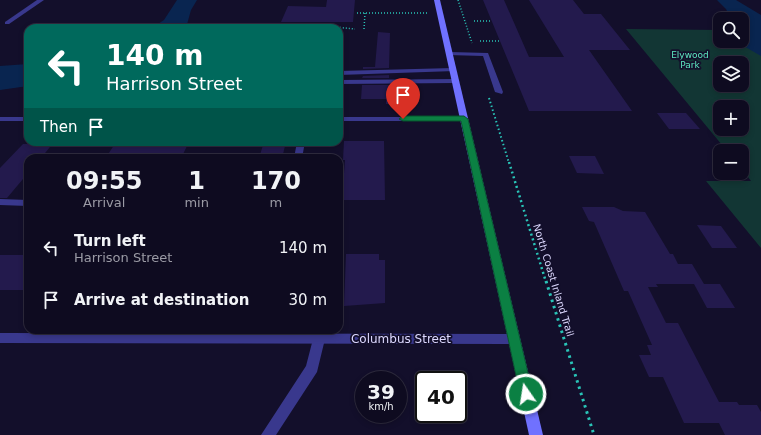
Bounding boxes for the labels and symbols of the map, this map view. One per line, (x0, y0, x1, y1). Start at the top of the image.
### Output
park label: Elywood Park (671, 50, 709, 70)
pin (386, 78, 420, 119)
street label: North Coast Inland Trail (531, 223, 576, 338)
street label: Columbus Street (351, 332, 451, 346)
speed limit sign: 40 (415, 371, 467, 423)
position arrow (505, 373, 547, 415)

